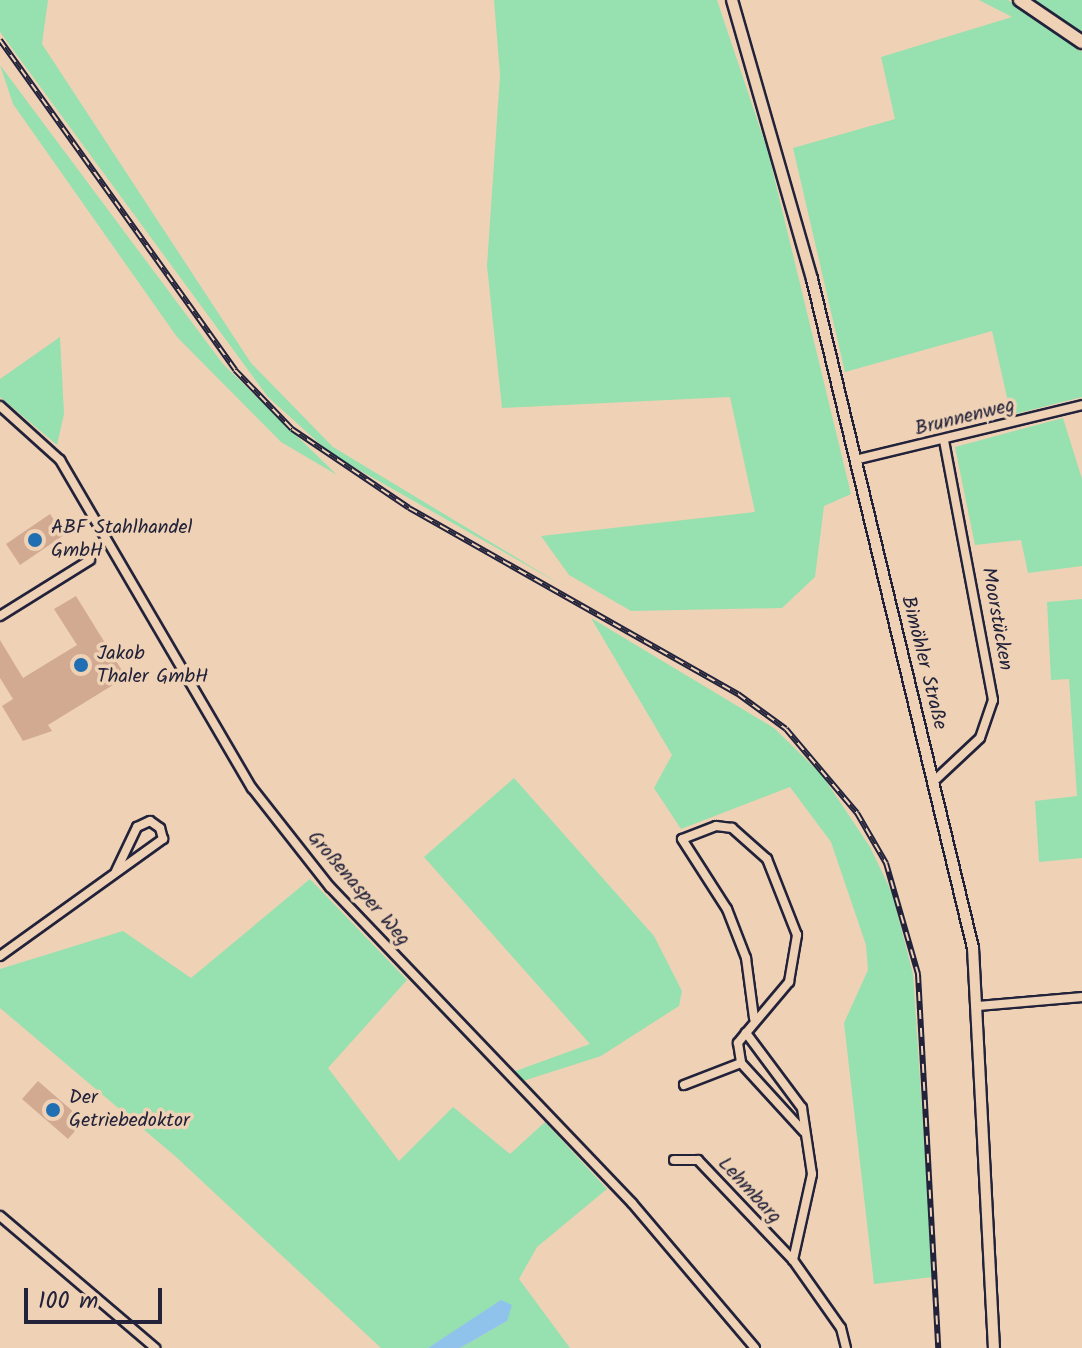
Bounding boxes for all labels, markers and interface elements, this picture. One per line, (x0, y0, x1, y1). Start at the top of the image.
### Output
street label: Brunnenweg (913, 394, 1017, 442)
place label: ABF Stahlhandel GmbH (51, 516, 192, 563)
marker: ABF Stahlhandel GmbH (26, 531, 44, 549)
street label: Moorstücken (975, 566, 1017, 672)
street label: Bimöhler Straße (895, 594, 951, 732)
place label: Jakob Thaler GmbH (97, 642, 208, 689)
marker: Jakob Thaler GmbH (72, 656, 90, 674)
street label: Großenasper Weg (302, 827, 414, 951)
place label: Der Getriebedoktor (69, 1086, 190, 1133)
marker: Der Getriebedoktor (44, 1101, 62, 1119)
street label: Lehmbarg (712, 1153, 786, 1229)
scale bar (28, 1272, 166, 1322)
text: 100 m (38, 1282, 98, 1321)

